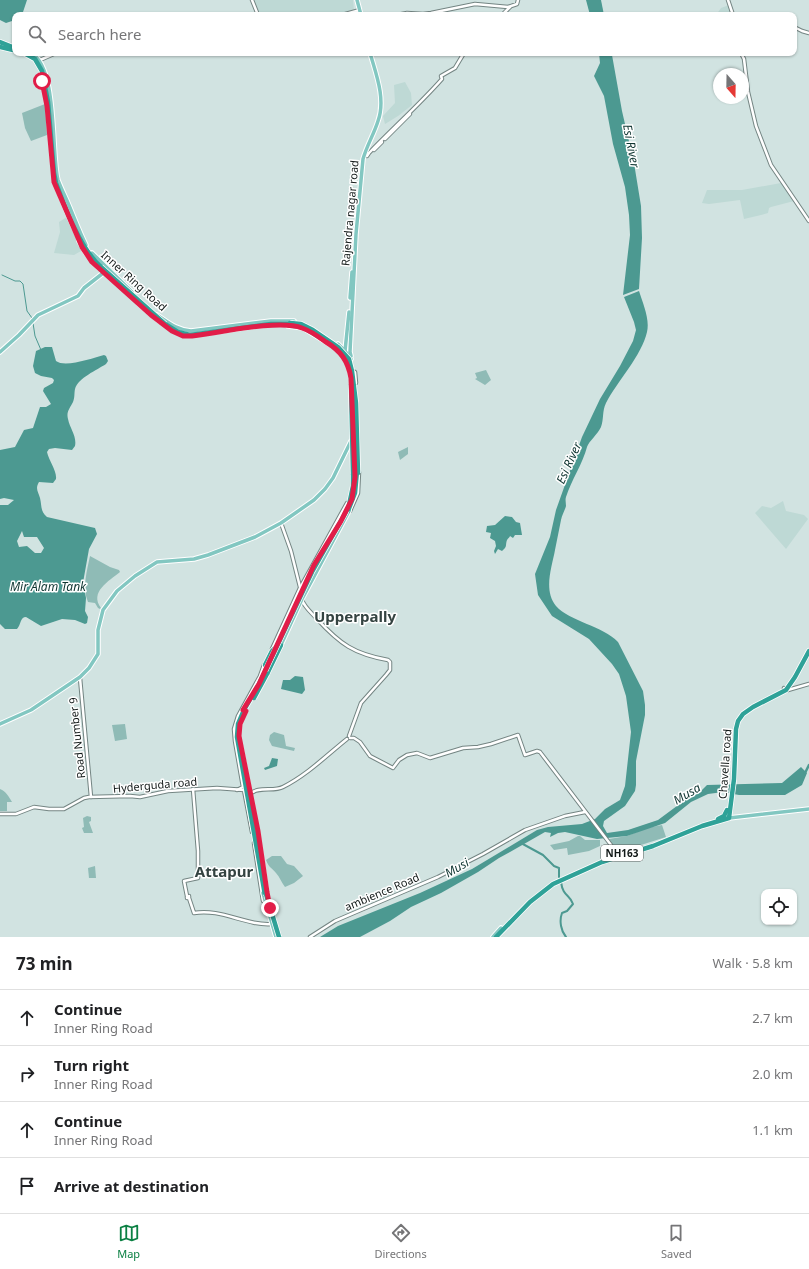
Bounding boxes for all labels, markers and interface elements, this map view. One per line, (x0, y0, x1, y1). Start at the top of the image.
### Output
search box (12, 12, 797, 56)
icon: search (26, 23, 48, 45)
text: Search here (58, 24, 141, 44)
north arrow (713, 68, 749, 104)
route start (33, 72, 51, 90)
water label: Esi River (619, 123, 644, 170)
street label: Rajendra nagar road (337, 159, 362, 267)
street label: Inner Ring Road (98, 247, 170, 314)
water label: Esi River (552, 438, 586, 486)
water label: Mir Alam Tank (10, 578, 87, 595)
district label: Upperpally (314, 606, 396, 626)
street label: Road Number 9 (65, 697, 88, 779)
street label: Chavella road (715, 728, 734, 800)
street label: Hyderguda road (112, 773, 198, 796)
water label: Musa (670, 779, 704, 808)
road number: NH163 (601, 845, 643, 861)
water label: Musi (442, 853, 473, 881)
district label: Attapur (195, 861, 253, 881)
street label: ambience Road (342, 869, 421, 914)
map controls (761, 889, 797, 925)
button: locate (761, 889, 797, 925)
route end (261, 899, 279, 917)
text: 73 min (16, 952, 73, 975)
text: Walk · 5.8 km (713, 954, 793, 972)
text: Continue (54, 999, 122, 1019)
icon: ahead (16, 1007, 38, 1029)
text: 2.7 km (752, 1009, 793, 1027)
text: Inner Ring Road (54, 1019, 153, 1037)
text: Turn right (54, 1055, 129, 1075)
icon: right (16, 1063, 38, 1085)
text: 2.0 km (752, 1065, 793, 1083)
text: Inner Ring Road (54, 1075, 153, 1093)
text: Continue (54, 1111, 122, 1131)
icon: ahead (16, 1119, 38, 1141)
text: 1.1 km (752, 1121, 793, 1139)
text: Inner Ring Road (54, 1131, 153, 1149)
icon: arrive (16, 1175, 38, 1197)
text: Arrive at destination (54, 1176, 209, 1196)
tab: Map (117, 1222, 140, 1261)
tab: Directions (374, 1222, 427, 1261)
tab: Saved (661, 1222, 692, 1261)

